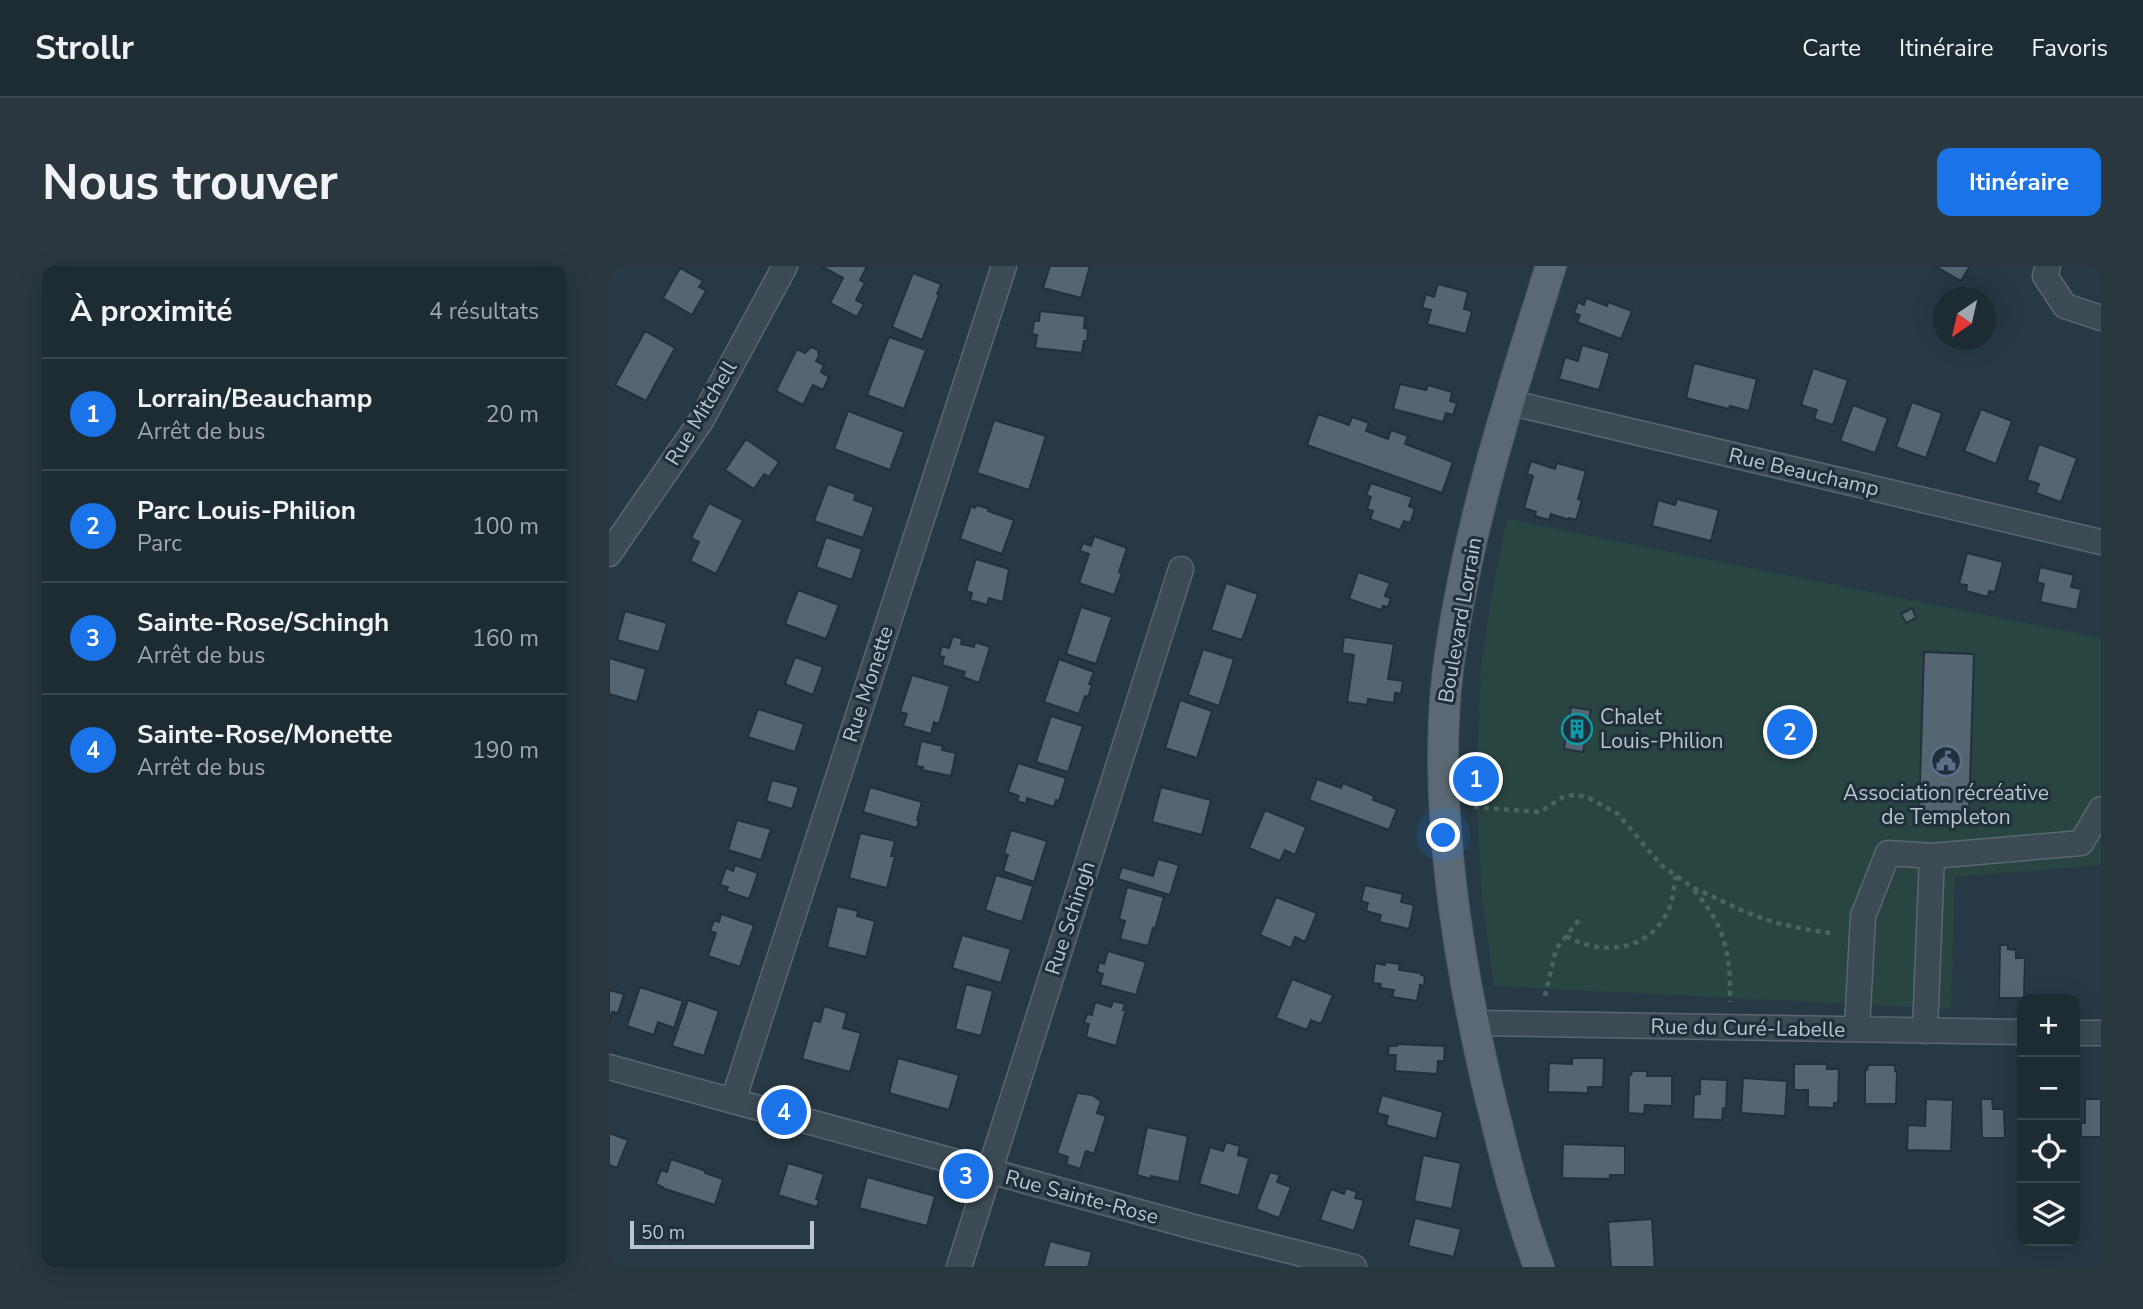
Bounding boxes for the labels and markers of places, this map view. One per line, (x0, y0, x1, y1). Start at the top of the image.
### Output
place label: Chalet Louis-Philion (1600, 703, 1723, 755)
pin: 2 (1767, 706, 1813, 758)
building icon: Chalet Louis-Philion (1560, 712, 1594, 746)
public building icon: Association récréative de Templeton (1929, 744, 1963, 778)
pin: 1 (1453, 753, 1499, 805)
place label: Association récréative de Templeton (1843, 779, 2049, 831)
pin: 4 (761, 1086, 807, 1138)
pin: 3 (943, 1150, 989, 1202)

